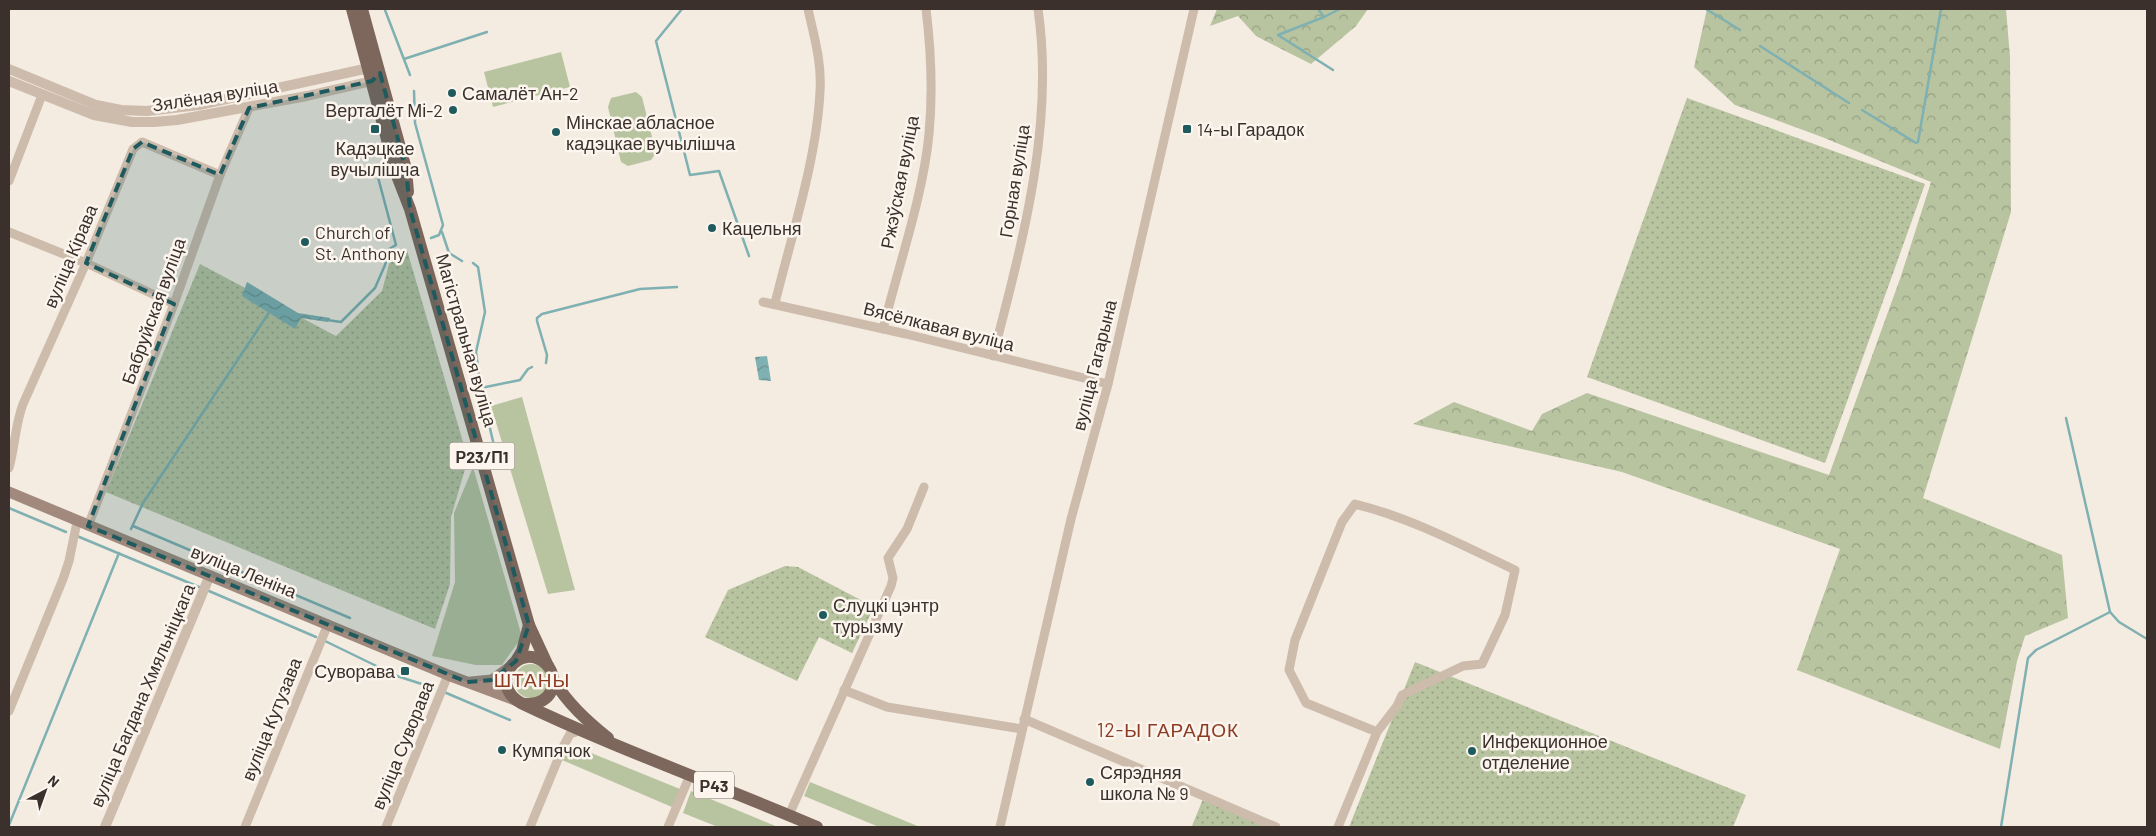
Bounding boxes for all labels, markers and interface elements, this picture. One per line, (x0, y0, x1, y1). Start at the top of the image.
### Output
street label: Зялёная вуліца (151, 74, 280, 116)
place label: Самалёт Ан-2 (462, 82, 579, 104)
marker: Самалёт Ан-2 (446, 87, 458, 99)
place label: Верталёт Мі-2 (325, 99, 443, 121)
marker: Верталёт Мі-2 (447, 104, 459, 116)
place label: Мінскае абласное кадэцкае вучылішча (566, 111, 736, 154)
street label: Ржэўская вуліца (875, 112, 923, 251)
place label: 14-ы Гарадок (1197, 118, 1304, 140)
street label: Горная вуліца (994, 122, 1034, 239)
marker: Кадэцкае вучылішча (369, 123, 381, 135)
marker: 14-ы Гарадок (1181, 123, 1193, 135)
marker: Мінскае абласное кадэцкае вучылішча (550, 126, 562, 138)
place label: Кадэцкае вучылішча (331, 137, 420, 180)
street label: вуліца Кірава (38, 200, 102, 311)
place label: Кацельня (722, 217, 802, 239)
place label: Church of St. Anthony (315, 221, 405, 264)
marker: Кацельня (706, 222, 718, 234)
street label: Бабруйская вуліца (116, 234, 190, 387)
marker: Church of St. Anthony (299, 236, 311, 248)
street label: Магістральная вуліца (432, 251, 502, 430)
street label: вуліца Гагарына (1067, 296, 1121, 433)
street label: Вясёлкавая вуліца (861, 297, 1018, 356)
road number: Р23/П1 (450, 442, 514, 470)
street label: вуліца Леніна (188, 540, 301, 603)
street label: вуліца Багдана Хмяльніцкага (85, 579, 200, 810)
place label: Слуцкі цэнтр турызму (833, 594, 939, 637)
marker: Слуцкі цэнтр турызму (817, 609, 829, 621)
street label: вуліца Кутузава (236, 653, 306, 784)
place label: Суворава (314, 660, 396, 682)
marker: Суворава (399, 665, 411, 677)
district label: ШТАНЫ (494, 668, 570, 691)
street label: вуліца Суворава (366, 676, 438, 813)
district label: 12-Ы ГАРАДОК (1097, 718, 1239, 741)
place label: Инфекционное отделение (1482, 730, 1608, 773)
place label: Кумпячок (512, 739, 591, 761)
marker: Кумпячок (496, 744, 508, 756)
marker: Инфекционное отделение (1466, 745, 1478, 757)
place label: Сярэдняя школа № 9 (1100, 761, 1189, 804)
north arrow (20, 766, 70, 816)
text: N (45, 771, 63, 790)
road number: Р43 (694, 772, 734, 798)
marker: Сярэдняя школа № 9 (1084, 776, 1096, 788)

